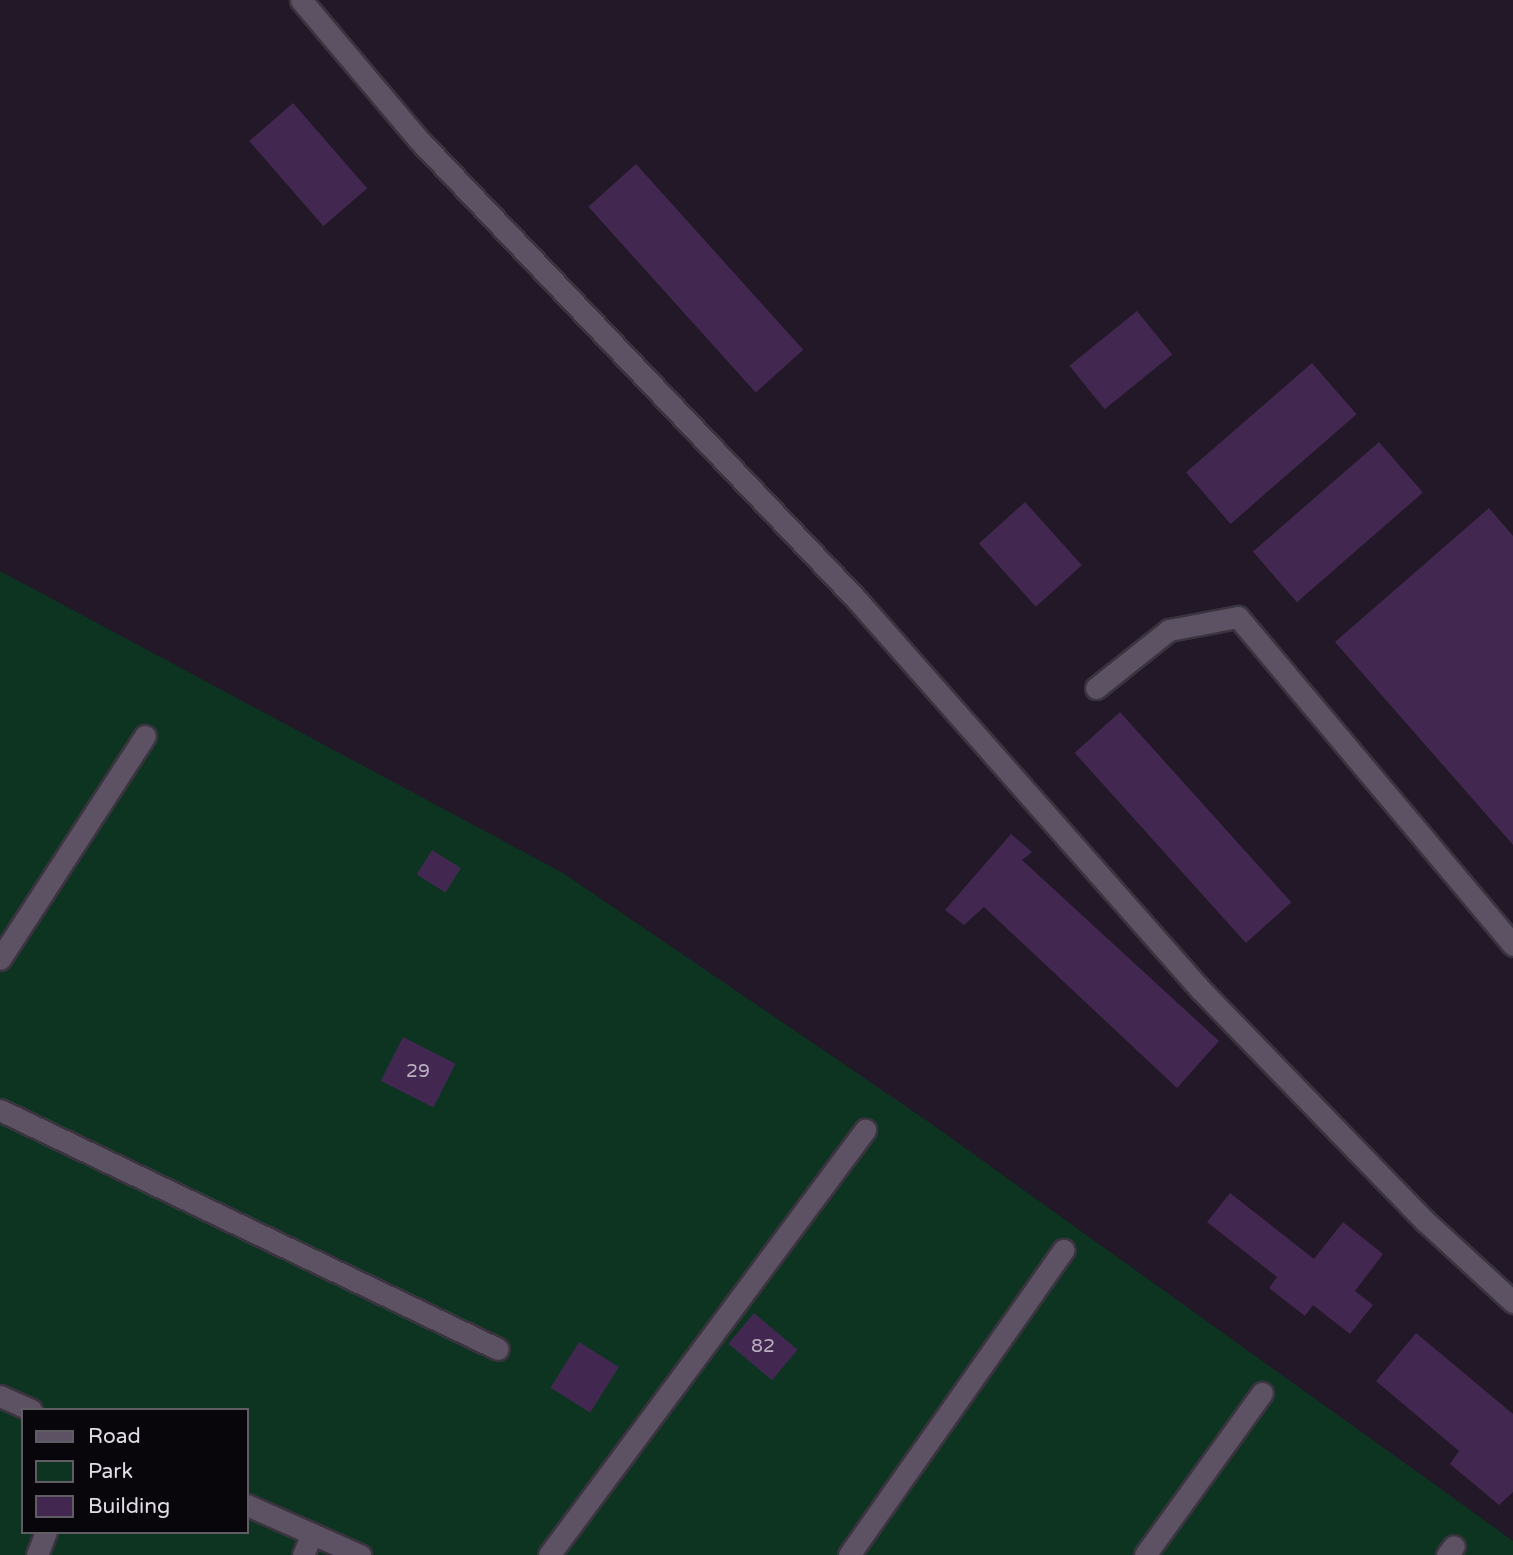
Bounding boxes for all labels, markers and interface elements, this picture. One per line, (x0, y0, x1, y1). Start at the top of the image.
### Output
house number: 29 (406, 1061, 430, 1083)
house number: 82 (751, 1336, 775, 1358)
legend (21, 1408, 248, 1534)
text: Road (88, 1424, 141, 1449)
text: Park (88, 1459, 133, 1484)
text: Building (88, 1494, 170, 1519)

